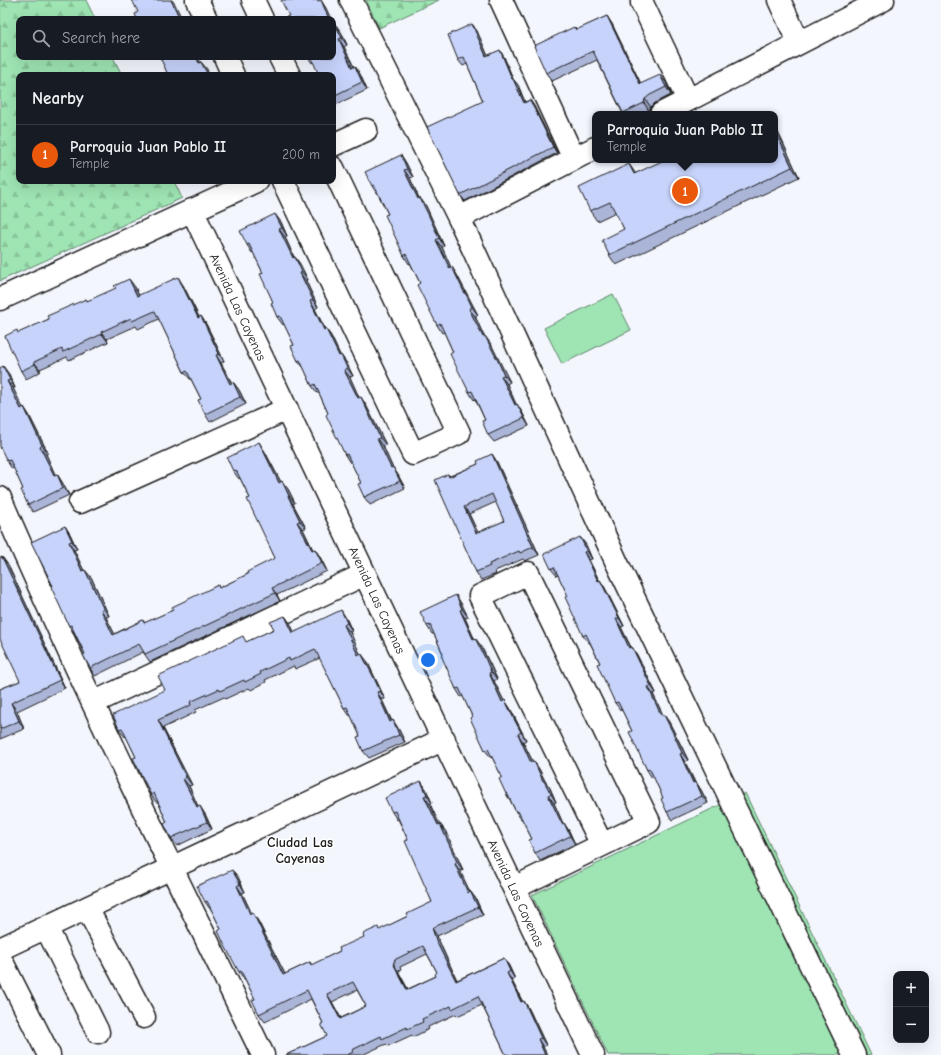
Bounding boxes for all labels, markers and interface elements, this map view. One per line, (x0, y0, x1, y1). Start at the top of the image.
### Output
search box (16, 16, 336, 60)
icon: search (30, 27, 52, 49)
text: Search here (62, 29, 140, 47)
text: Nearby (32, 89, 83, 108)
popup (592, 111, 778, 163)
text: Parroquia Juan Pablo II (607, 121, 763, 139)
text: Parroquia Juan Pablo II (70, 138, 226, 156)
text: Temple (607, 139, 646, 154)
text: 1 (42, 147, 48, 162)
text: 200 m (282, 147, 320, 162)
text: Temple (70, 156, 109, 171)
pin: 1 (672, 176, 698, 206)
street label: Avenida Las Cayenas (207, 251, 269, 363)
street label: Avenida Las Cayenas (346, 544, 408, 656)
your location (418, 650, 438, 670)
district label: Ciudad Las Cayenas (267, 834, 333, 867)
street label: Avenida Las Cayenas (485, 837, 547, 949)
map controls (893, 971, 929, 1043)
button: + (893, 971, 929, 1007)
button: − (893, 1007, 929, 1043)

